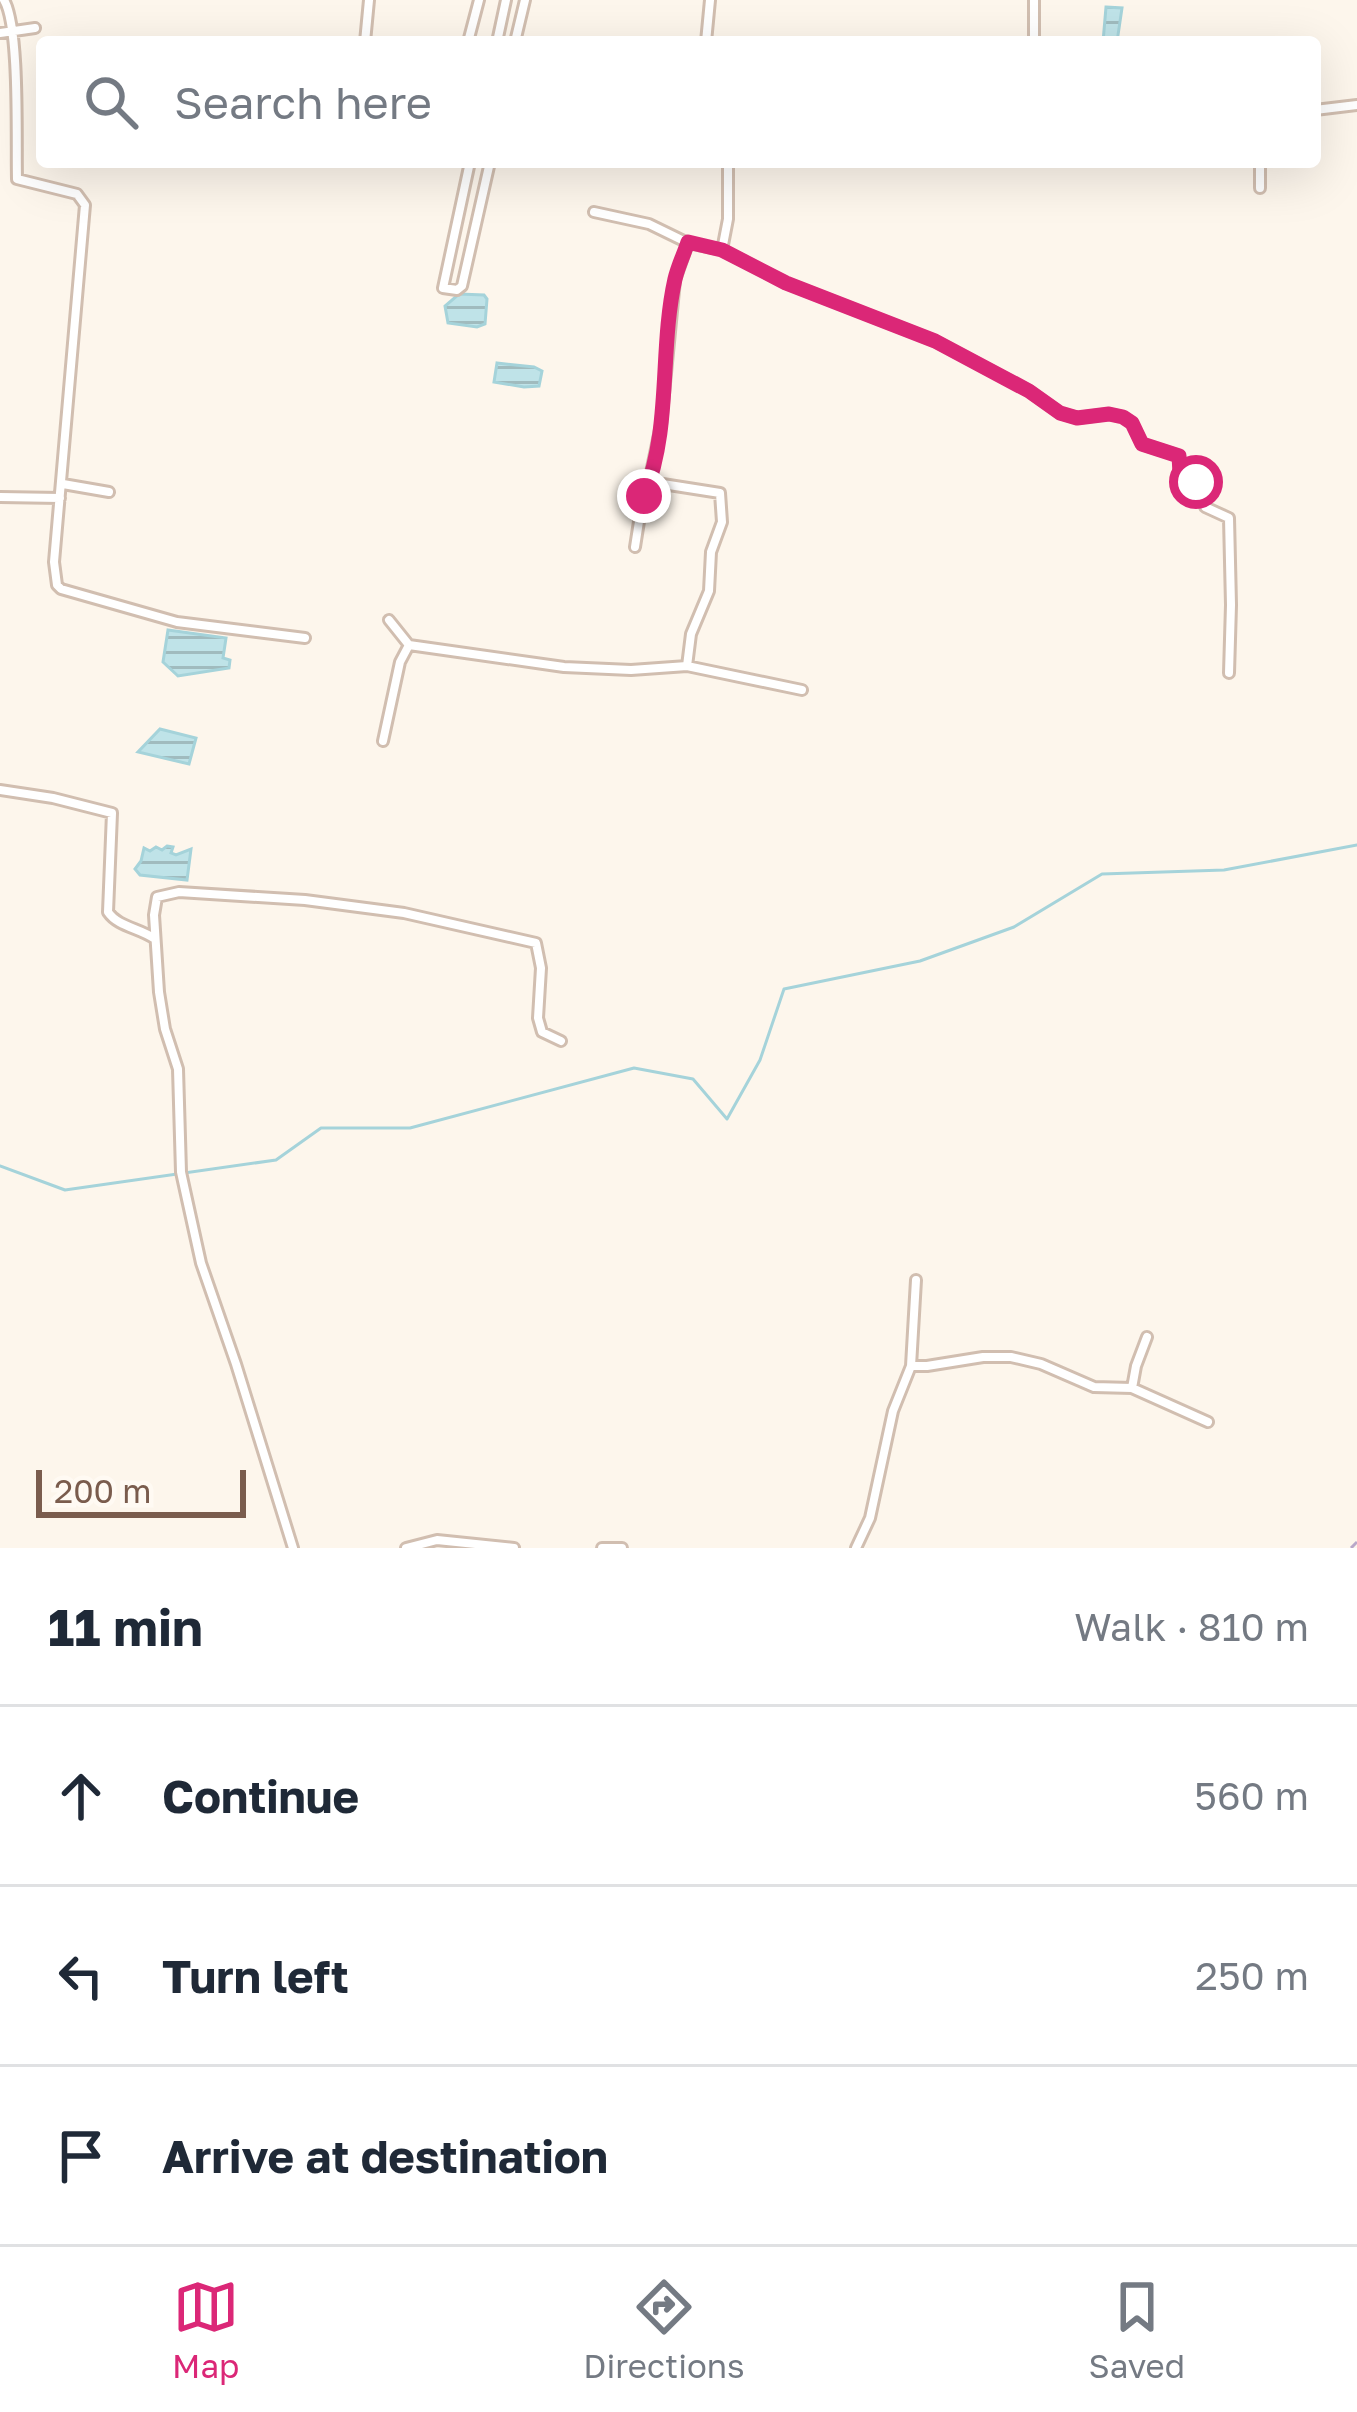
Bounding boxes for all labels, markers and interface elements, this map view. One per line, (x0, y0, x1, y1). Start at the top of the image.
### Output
search box (36, 36, 1321, 168)
icon: search (78, 69, 144, 135)
text: Search here (174, 75, 432, 129)
route start (1169, 455, 1223, 509)
route end (617, 469, 671, 523)
scale bar (36, 1464, 246, 1517)
text: 200 m (54, 1471, 152, 1510)
text: 11 min (48, 1596, 203, 1657)
text: Walk · 810 m (1074, 1603, 1309, 1650)
icon: ahead (48, 1763, 114, 1829)
text: Continue (162, 1769, 359, 1823)
text: 560 m (1194, 1772, 1309, 1819)
icon: left (48, 1943, 114, 2009)
text: Turn left (162, 1949, 349, 2003)
text: 250 m (1195, 1952, 1309, 1999)
icon: arrive (48, 2123, 114, 2189)
text: Arrive at destination (162, 2129, 608, 2183)
tab: Map (172, 2274, 239, 2385)
tab: Directions (583, 2274, 745, 2385)
tab: Saved (1089, 2274, 1185, 2385)

